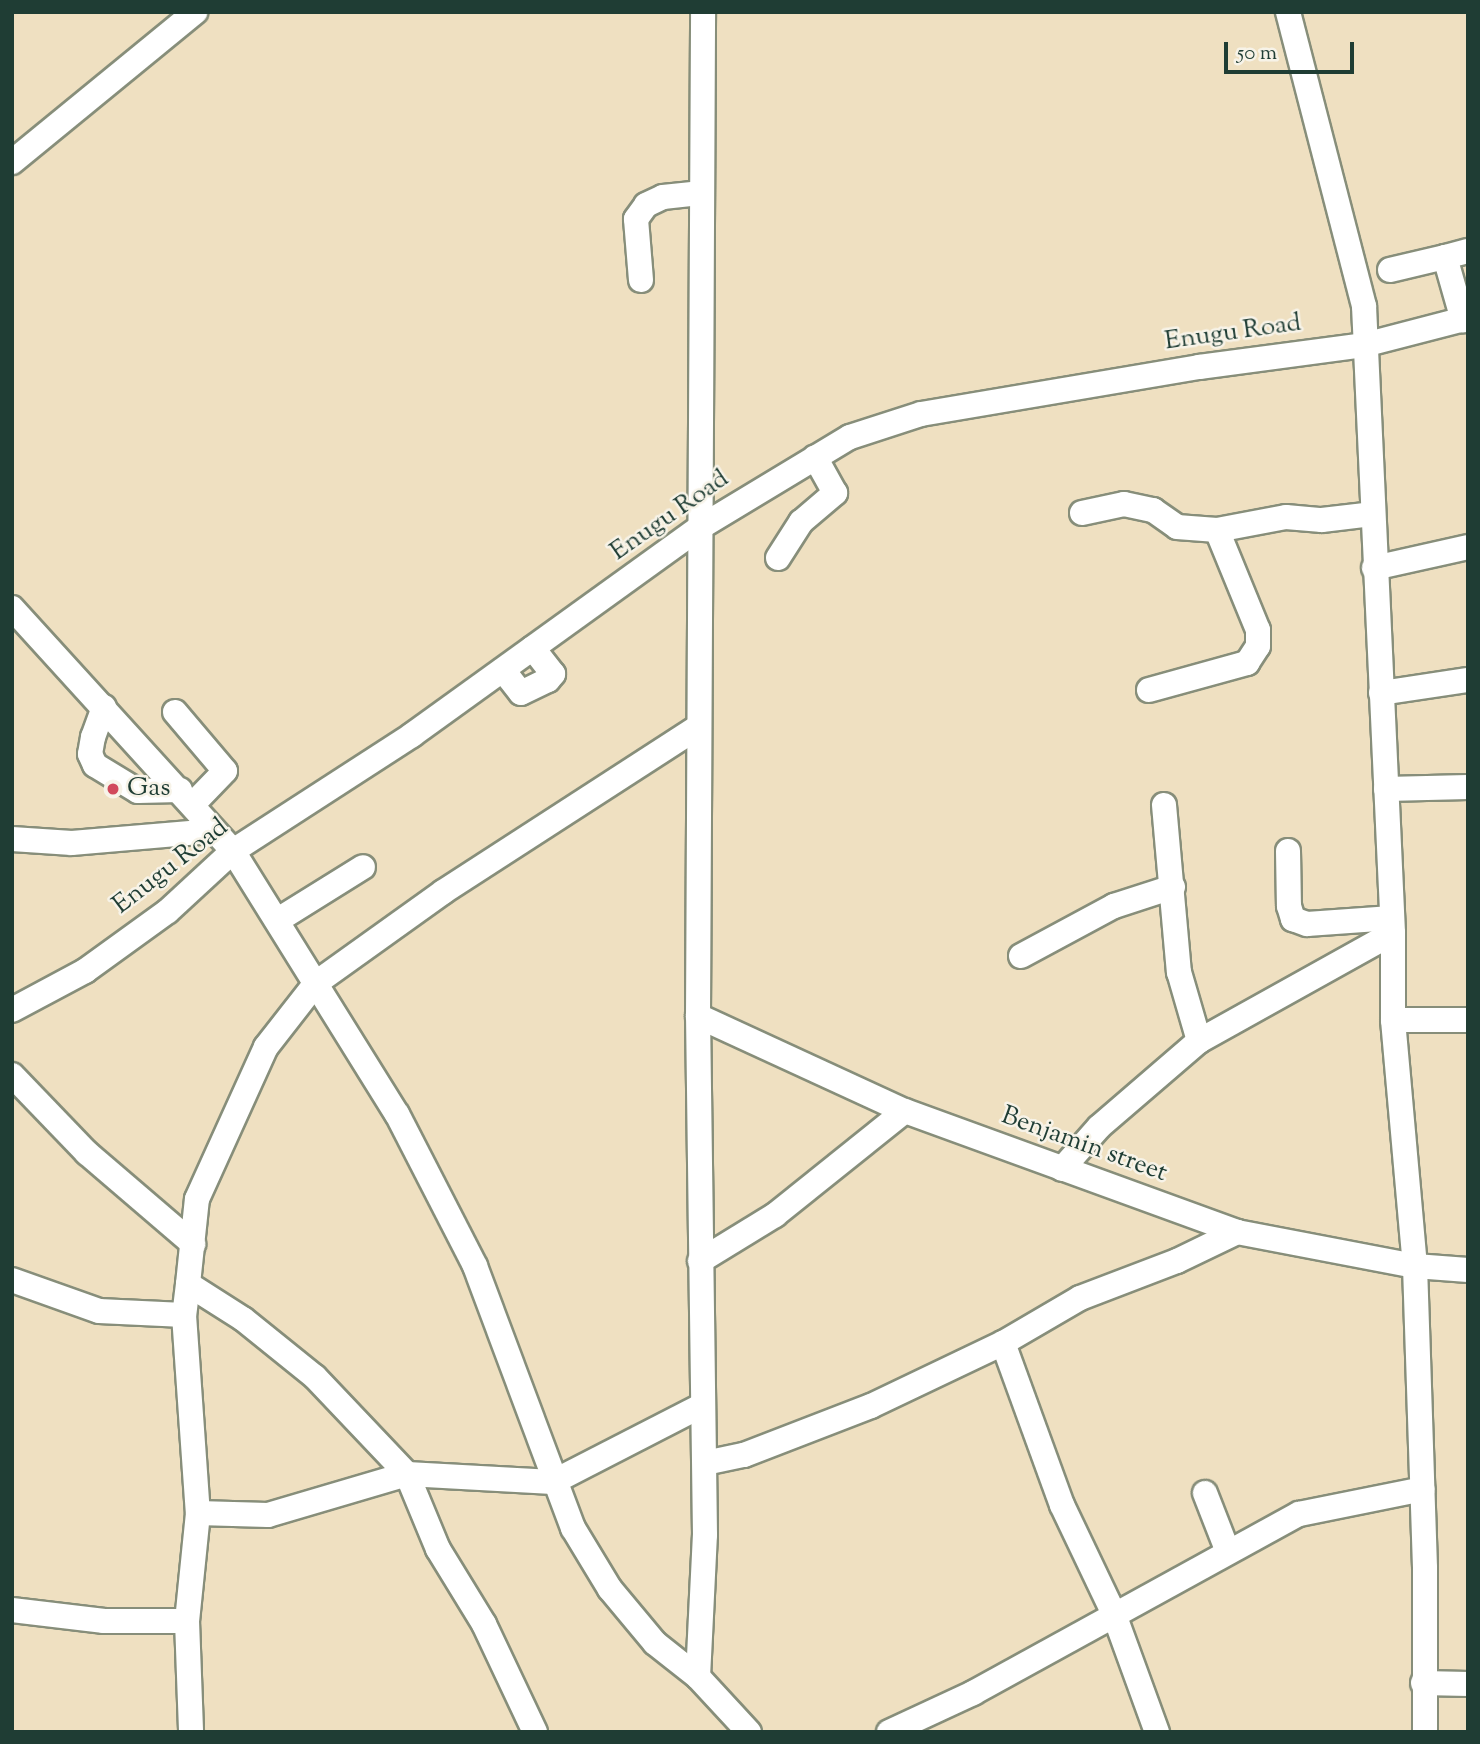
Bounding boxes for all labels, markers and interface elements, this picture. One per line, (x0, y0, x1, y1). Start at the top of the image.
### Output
scale bar (1228, 28, 1358, 72)
text: 50 m (1237, 39, 1277, 69)
street label: Enugu Road (1163, 308, 1303, 358)
street label: Enugu Road (605, 464, 735, 568)
place label: Gas (127, 773, 170, 805)
marker: Gas (105, 781, 121, 797)
street label: Enugu Road (107, 812, 235, 922)
street label: Benjamin street (997, 1101, 1171, 1189)

